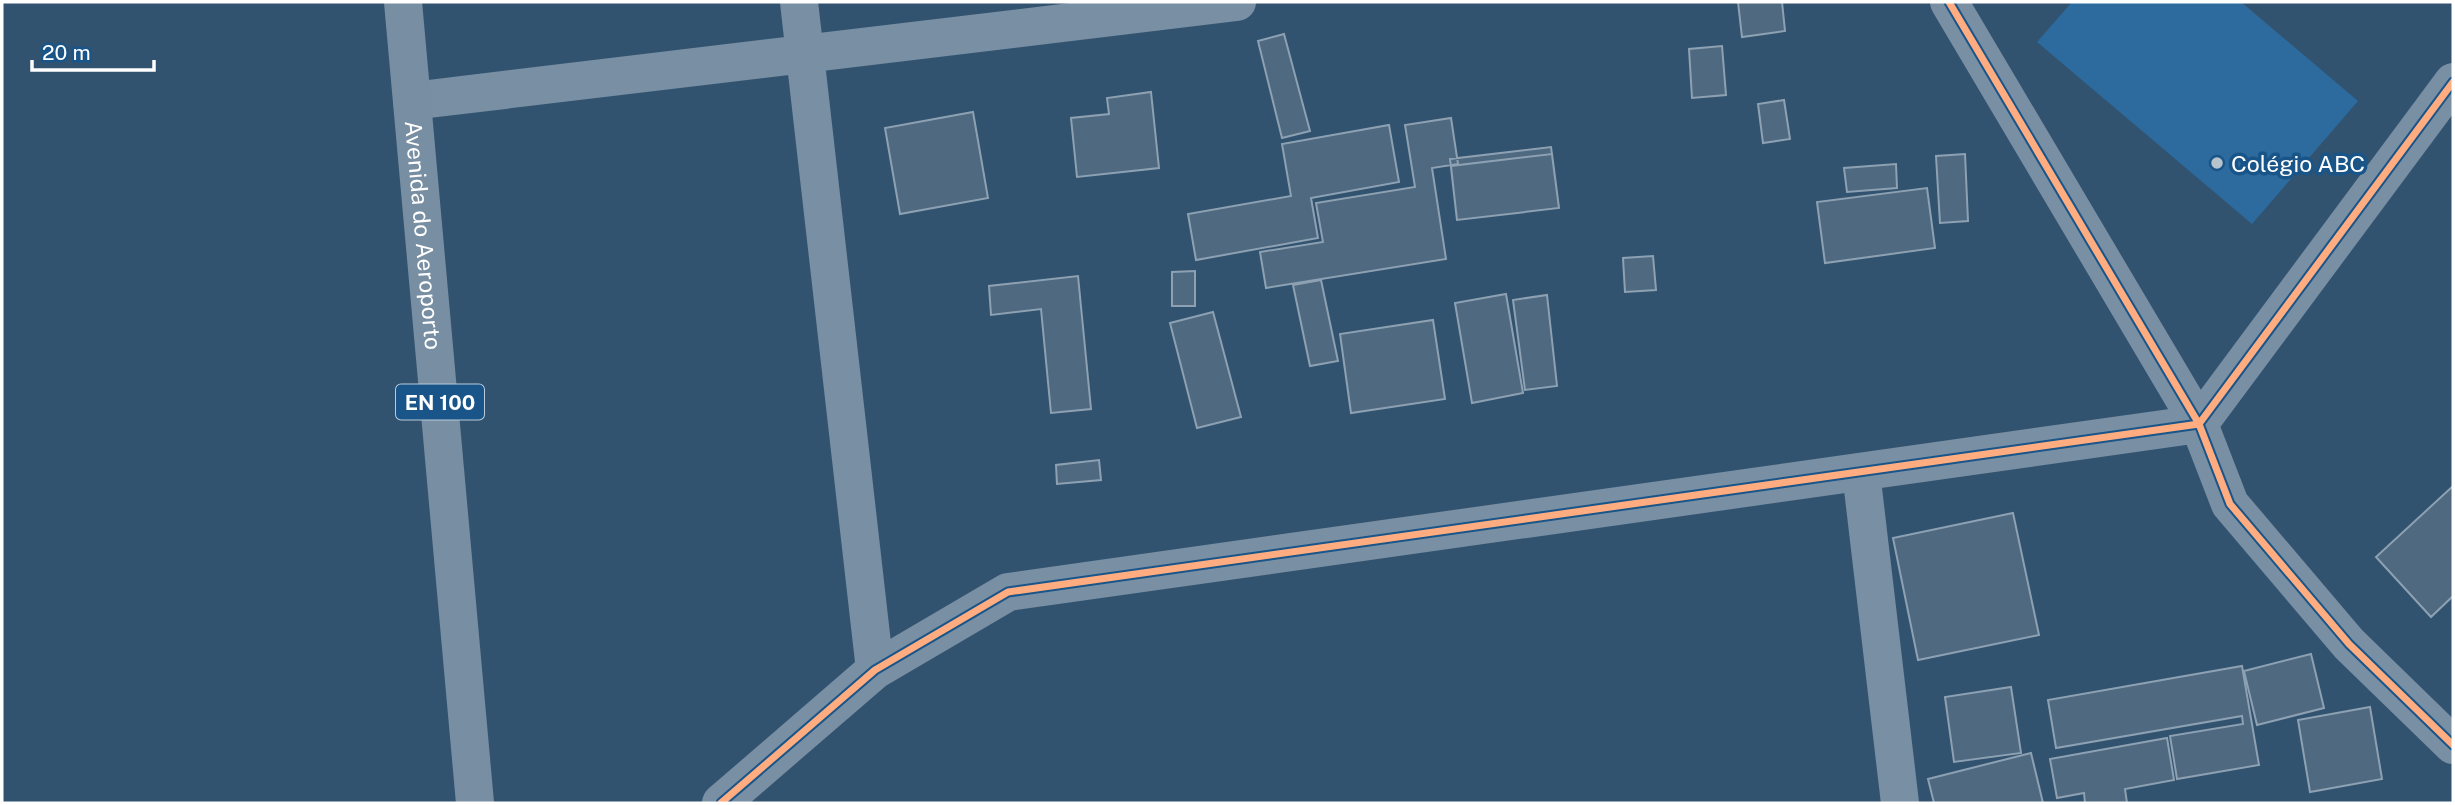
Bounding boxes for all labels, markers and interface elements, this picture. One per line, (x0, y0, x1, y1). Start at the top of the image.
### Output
scale bar (32, 28, 154, 72)
text: 20 m (42, 40, 91, 65)
street label: Avenida do Aeroporto (400, 119, 448, 351)
place label: Colégio ABC (2231, 150, 2365, 177)
marker: Colégio ABC (2209, 155, 2225, 171)
road number: EN 100 (396, 384, 484, 420)

